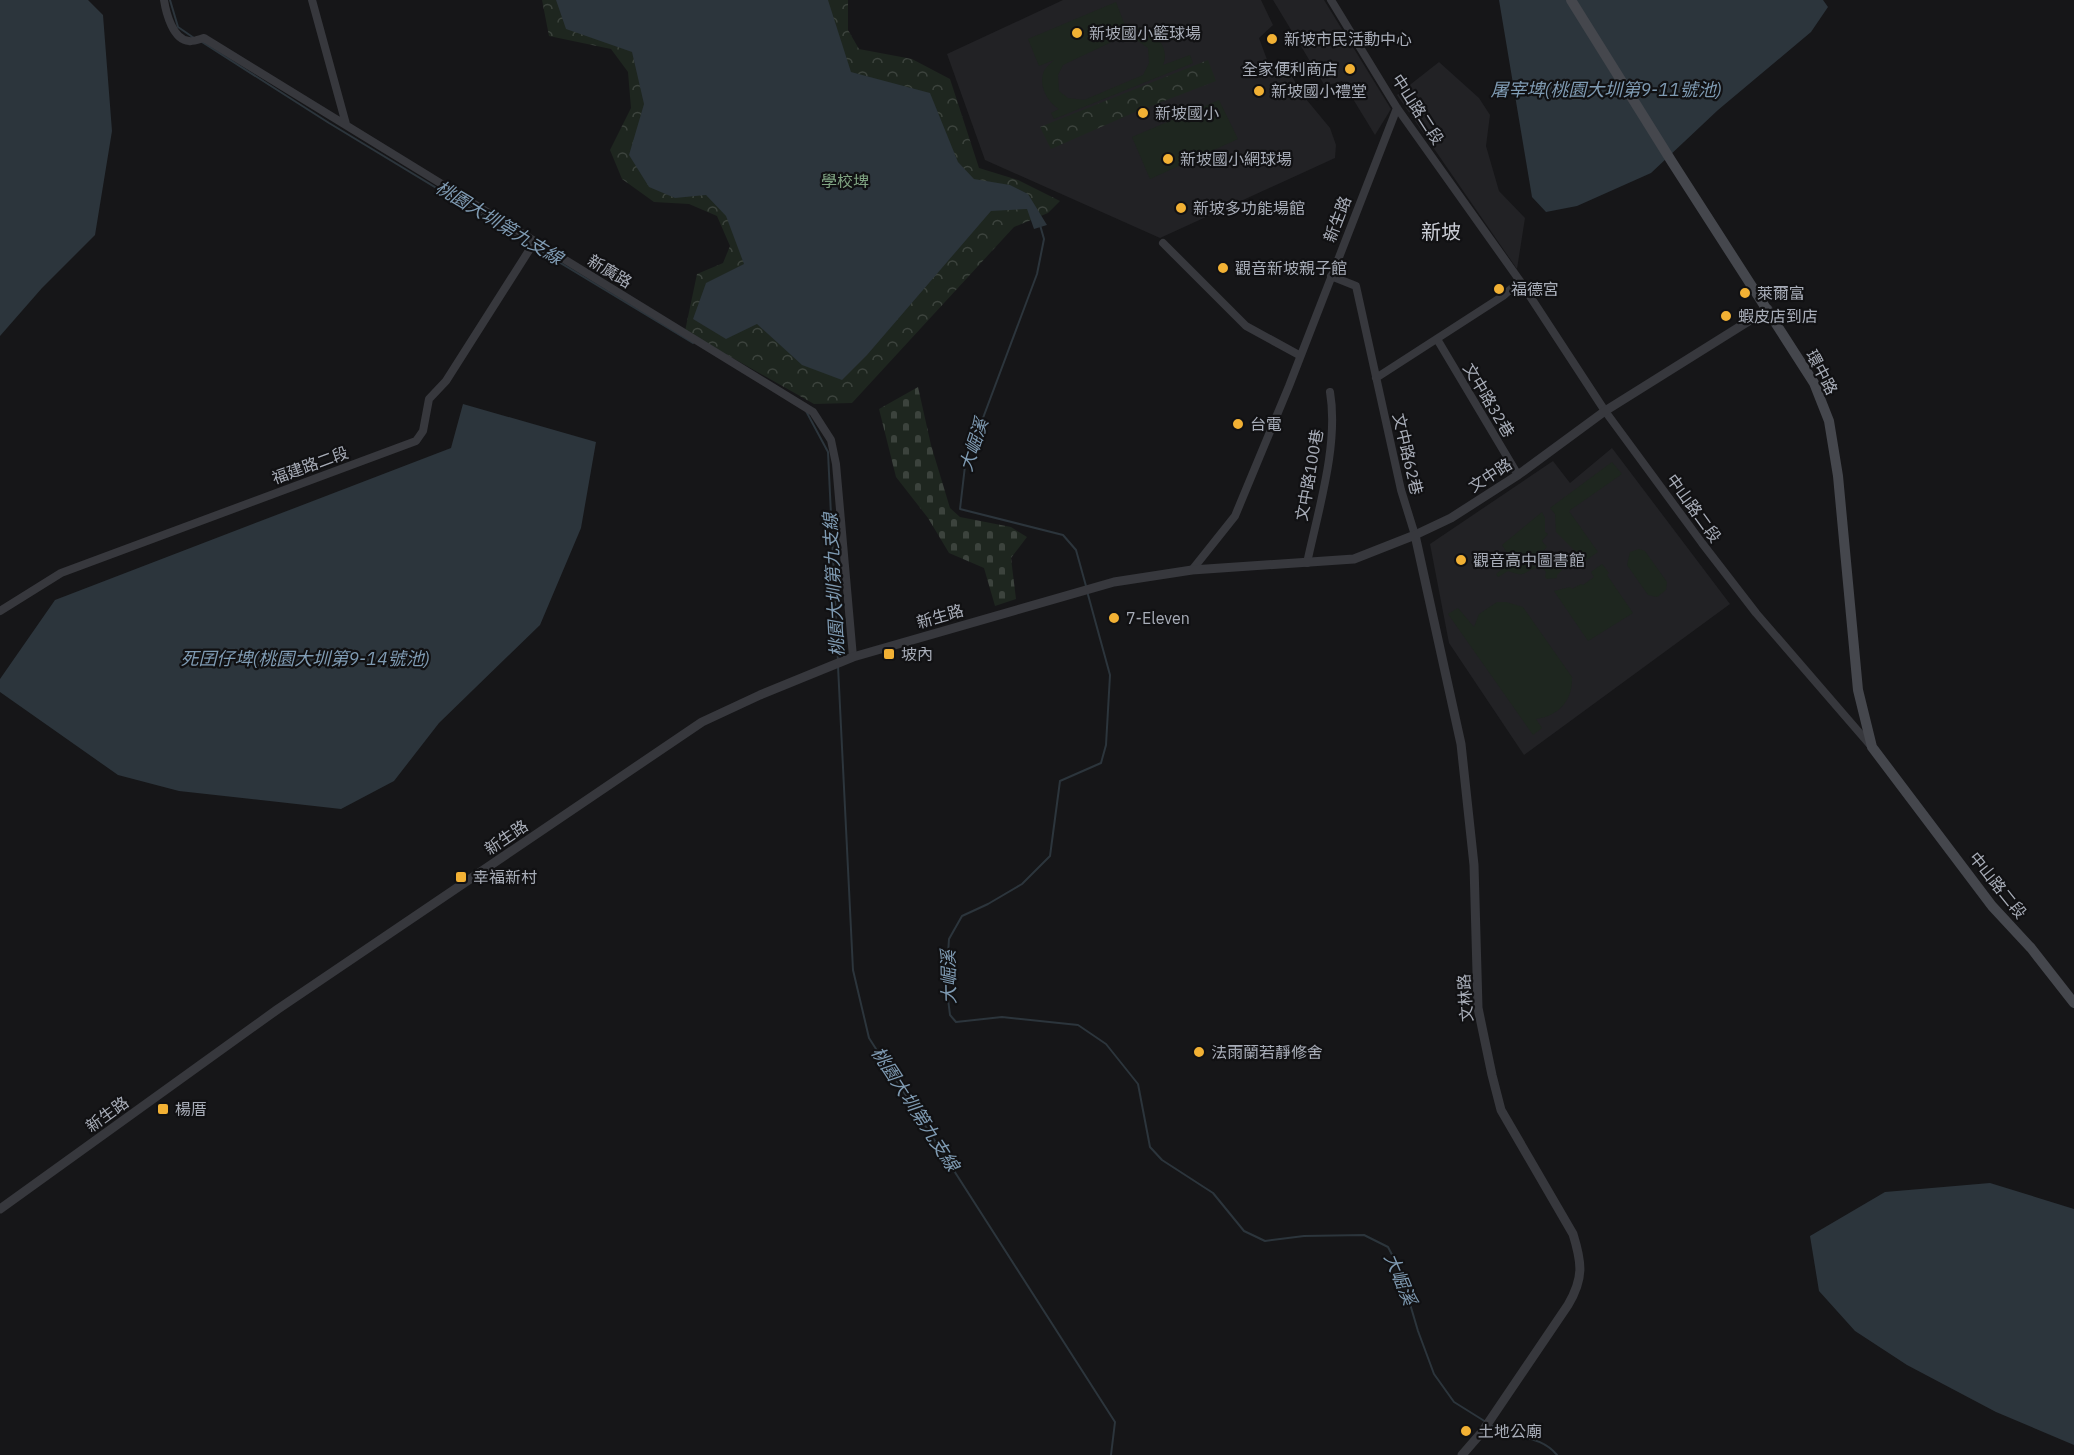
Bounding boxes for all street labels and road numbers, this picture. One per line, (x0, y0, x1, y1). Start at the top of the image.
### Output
street label: 中山路二段 (1388, 70, 1448, 148)
street label: 新生路 (1319, 193, 1355, 245)
street label: 新廣路 (584, 250, 636, 292)
street label: 環中路 (1802, 346, 1842, 398)
street label: 文中路32巷 (1459, 359, 1519, 441)
street label: 文中路62巷 (1389, 411, 1427, 497)
street label: 文中路100巷 (1291, 428, 1327, 522)
street label: 福建路二段 (269, 442, 351, 488)
street label: 文中路 (1464, 454, 1516, 496)
street label: 中山路二段 (1662, 470, 1726, 546)
street label: 新生路 (914, 600, 966, 632)
street label: 新生路 (481, 815, 531, 859)
street label: 中山路二段 (1965, 848, 2031, 922)
street label: 文林路 (1453, 973, 1477, 1023)
street label: 新生路 (82, 1092, 132, 1136)

